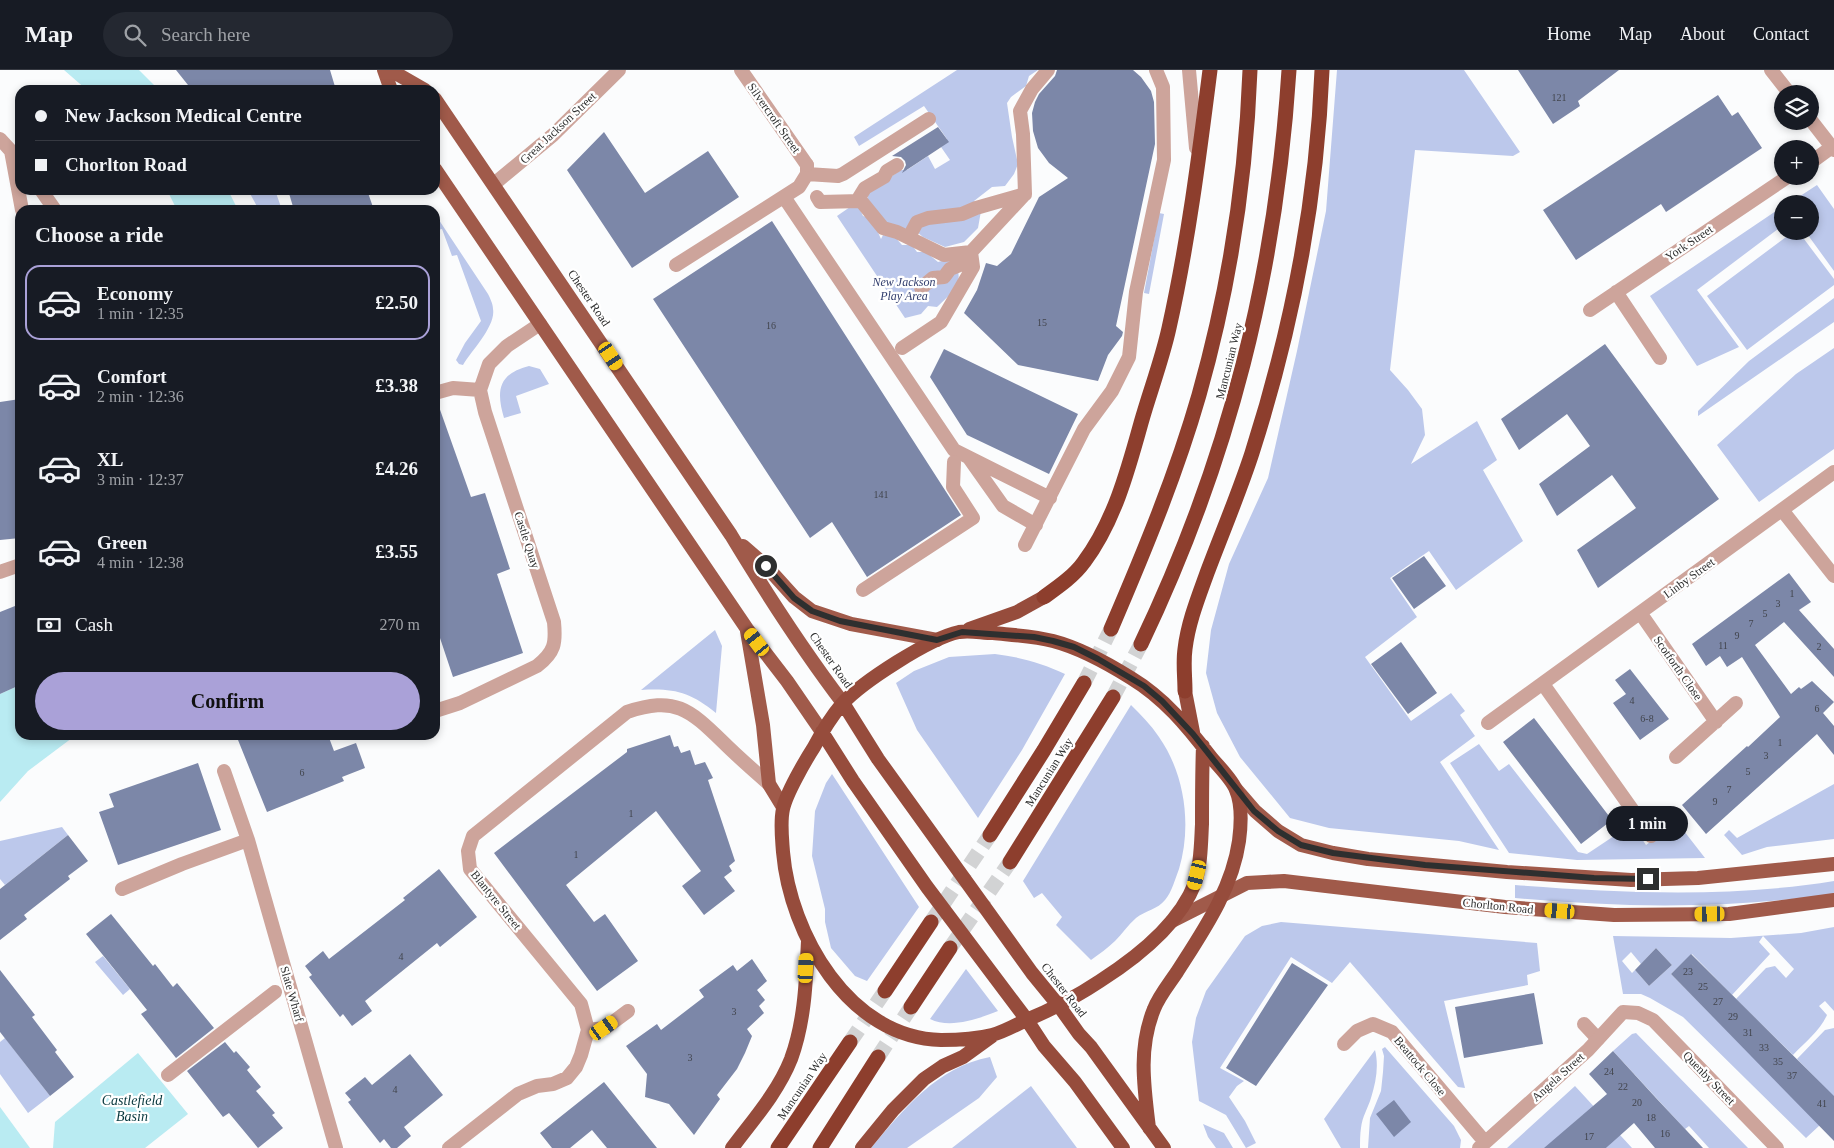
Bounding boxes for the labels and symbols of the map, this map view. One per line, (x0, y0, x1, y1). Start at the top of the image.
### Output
street label: Silvercroft Street (745, 80, 804, 156)
street label: Great Jackson Street (517, 89, 599, 167)
house number: 121 (1552, 92, 1567, 103)
street label: York Street (1663, 222, 1716, 264)
street label: Chester Road (565, 267, 613, 329)
park label: New Jackson Play Area (872, 275, 935, 303)
house number: 15 (1037, 317, 1047, 328)
house number: 16 (766, 320, 776, 331)
street label: Mancunian Way (1213, 321, 1245, 401)
car (596, 339, 625, 373)
house number: 141 (874, 489, 889, 500)
street label: Castle Quay (511, 510, 543, 570)
street label: Linby Street (1661, 554, 1718, 601)
route start (755, 555, 777, 577)
house number: 1 (1790, 588, 1795, 599)
house number: 3 (1776, 598, 1781, 609)
house number: 5 (1763, 608, 1768, 619)
house number: 7 (1749, 618, 1754, 629)
car (741, 626, 772, 658)
street label: Chester Road (807, 629, 855, 691)
house number: 9 (1735, 630, 1740, 641)
street label: Scotforth Close (1651, 633, 1705, 703)
house number: 11 (1718, 640, 1728, 651)
house number: 2 (1817, 641, 1822, 652)
house number: 4 (1630, 695, 1635, 706)
house number: 6 (1815, 703, 1820, 714)
house number: 6-8 (1640, 713, 1654, 724)
street label: Mancunian Way (1022, 735, 1076, 809)
house number: 1 (1778, 737, 1783, 748)
house number: 3 (1764, 750, 1769, 761)
house number: 5 (1746, 766, 1751, 777)
house number: 6 (300, 767, 305, 778)
house number: 7 (1727, 784, 1732, 795)
house number: 9 (1713, 796, 1718, 807)
callout: 1 min (1607, 806, 1689, 842)
house number: 1 (629, 808, 634, 819)
house number: 1 (574, 849, 579, 860)
car (1186, 859, 1207, 891)
street label: Blantyre Street (468, 867, 525, 933)
route end (1637, 868, 1659, 890)
street label: Chorlton Road (1462, 895, 1534, 917)
car (1544, 902, 1575, 920)
car (1694, 906, 1725, 922)
house number: 4 (399, 951, 404, 962)
car (797, 953, 814, 983)
street label: Chester Road (1038, 960, 1090, 1020)
street label: Slate Wharf (277, 964, 307, 1024)
house number: 23 (1683, 966, 1693, 977)
house number: 25 (1698, 981, 1708, 992)
house number: 27 (1713, 996, 1723, 1007)
house number: 3 (732, 1006, 737, 1017)
house number: 29 (1728, 1011, 1738, 1022)
car (587, 1013, 620, 1043)
house number: 31 (1743, 1027, 1753, 1038)
street label: Beattock Close (1391, 1034, 1449, 1098)
house number: 33 (1759, 1042, 1769, 1053)
street label: Quenby Street (1680, 1048, 1738, 1108)
street label: Angela Street (1529, 1049, 1588, 1104)
street label: Mancunian Way (774, 1050, 830, 1122)
house number: 3 (688, 1052, 693, 1063)
house number: 35 (1773, 1056, 1783, 1067)
house number: 24 (1604, 1066, 1614, 1077)
house number: 37 (1787, 1070, 1797, 1081)
house number: 22 (1618, 1081, 1628, 1092)
house number: 4 (393, 1084, 398, 1095)
water label: Castlefield Basin (102, 1093, 163, 1124)
house number: 20 (1632, 1097, 1642, 1108)
house number: 41 (1817, 1098, 1827, 1109)
house number: 18 (1646, 1112, 1656, 1123)
house number: 16 (1660, 1128, 1670, 1139)
house number: 17 (1584, 1131, 1594, 1142)

